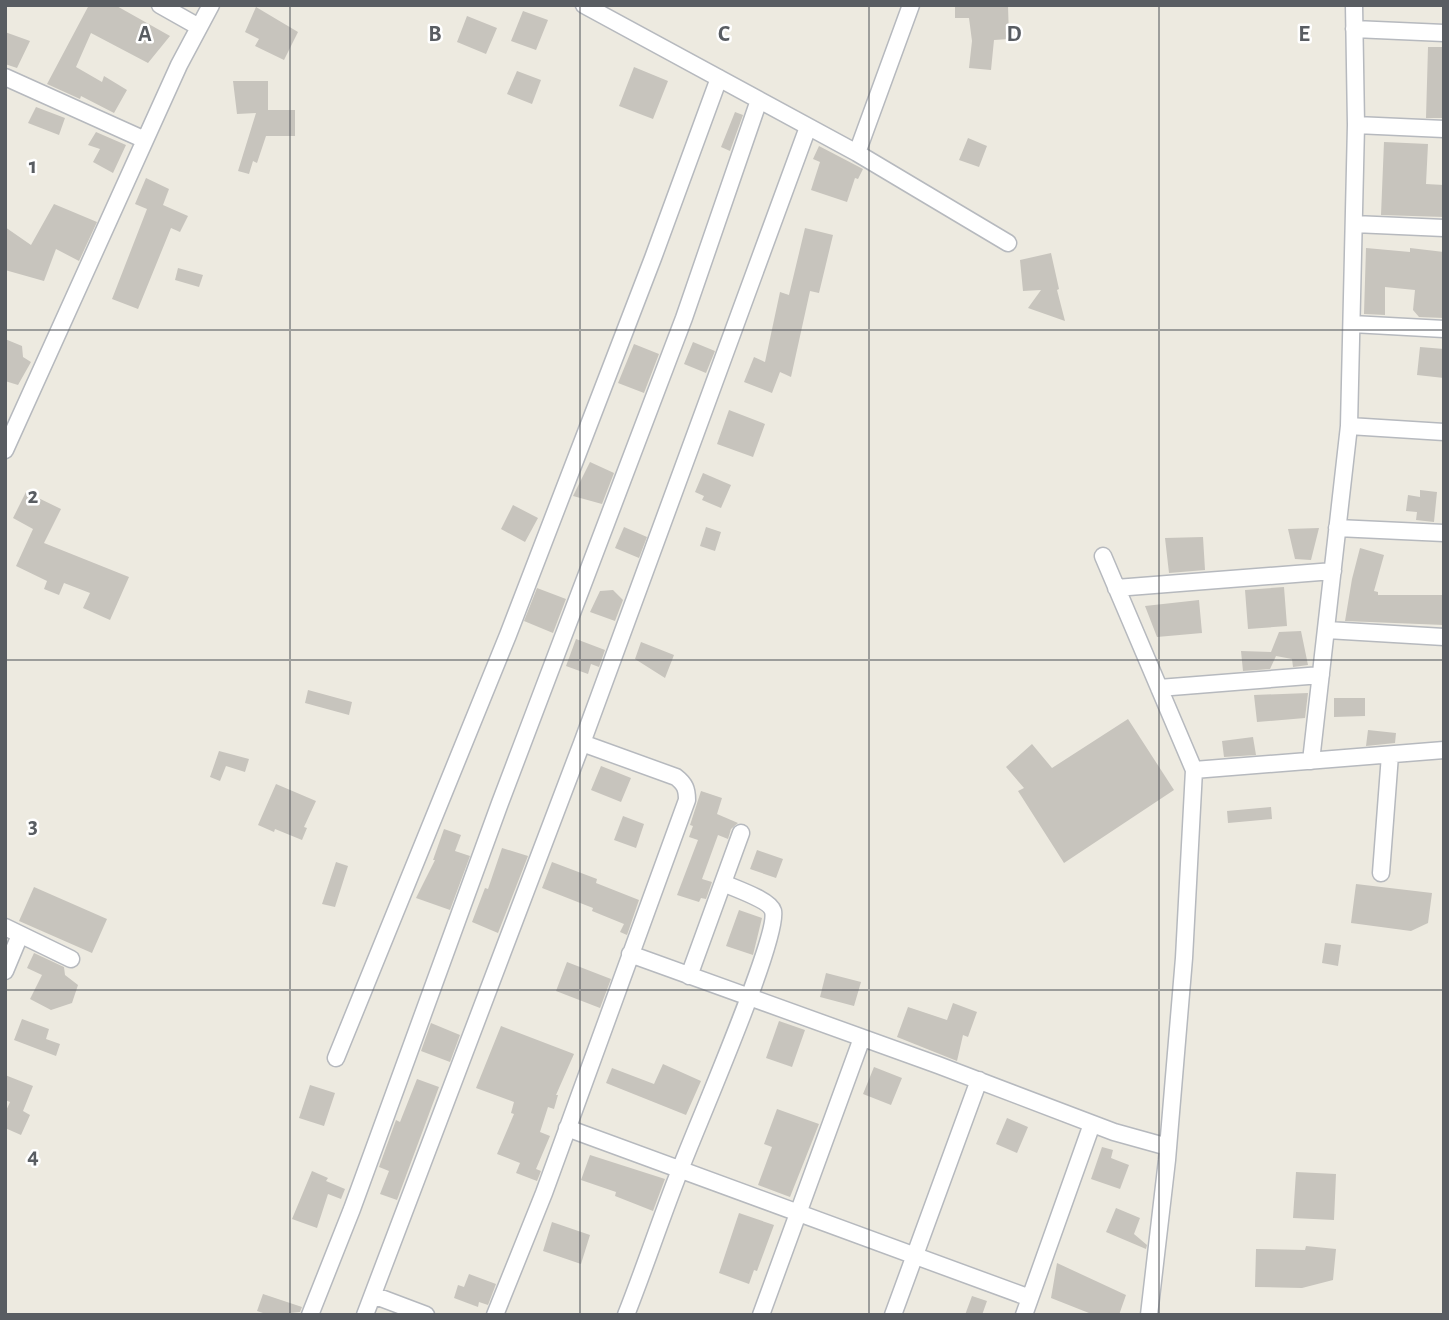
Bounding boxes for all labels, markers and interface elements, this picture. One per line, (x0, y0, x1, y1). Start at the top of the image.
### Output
text: A (138, 23, 152, 46)
text: B (428, 23, 442, 46)
text: C (718, 23, 730, 46)
text: D (1006, 23, 1022, 46)
text: E (1298, 23, 1310, 46)
text: 1 (29, 155, 37, 178)
text: 2 (28, 485, 39, 508)
text: 3 (28, 815, 38, 838)
text: 4 (27, 1145, 39, 1168)

